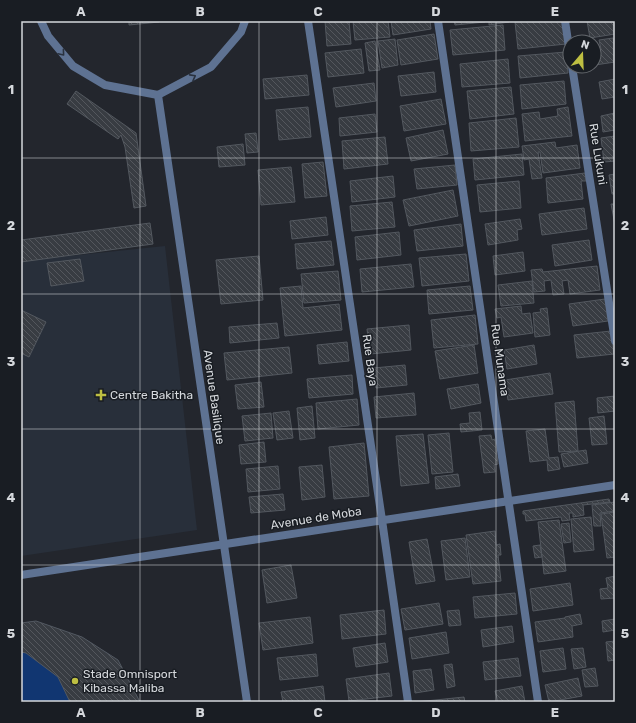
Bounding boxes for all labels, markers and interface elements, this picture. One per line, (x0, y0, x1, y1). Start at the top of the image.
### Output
text: A (76, 4, 86, 19)
text: B (195, 4, 205, 19)
text: C (313, 4, 323, 19)
text: D (431, 4, 441, 19)
text: E (551, 4, 559, 19)
north arrow (562, 34, 602, 74)
text: N (579, 38, 591, 52)
one-way arrow (57, 49, 64, 56)
one-way arrow (189, 74, 196, 81)
text: 1 (8, 82, 14, 97)
text: 1 (622, 82, 628, 97)
street label: Rue Lukuni (586, 122, 610, 186)
text: 2 (7, 218, 15, 233)
text: 2 (621, 218, 629, 233)
street label: Rue Munama (488, 323, 512, 397)
street label: Rue Baya (359, 333, 381, 387)
street label: Avenue Basilique (200, 349, 228, 446)
text: 3 (7, 354, 16, 369)
text: 3 (621, 354, 630, 369)
place label: Centre Bakitha (110, 388, 193, 402)
marker: Centre Bakitha (95, 389, 107, 401)
text: 4 (7, 490, 16, 505)
text: 4 (621, 490, 630, 505)
street label: Avenue de Moba (269, 504, 363, 532)
text: 5 (7, 626, 15, 641)
text: 5 (621, 626, 629, 641)
place label: Stade Omnisport Kibassa Maliba (83, 667, 177, 695)
marker: Stade Omnisport Kibassa Maliba (70, 676, 80, 686)
text: A (76, 705, 86, 720)
text: B (195, 705, 205, 720)
text: C (313, 705, 323, 720)
text: D (431, 705, 441, 720)
text: E (551, 705, 559, 720)

